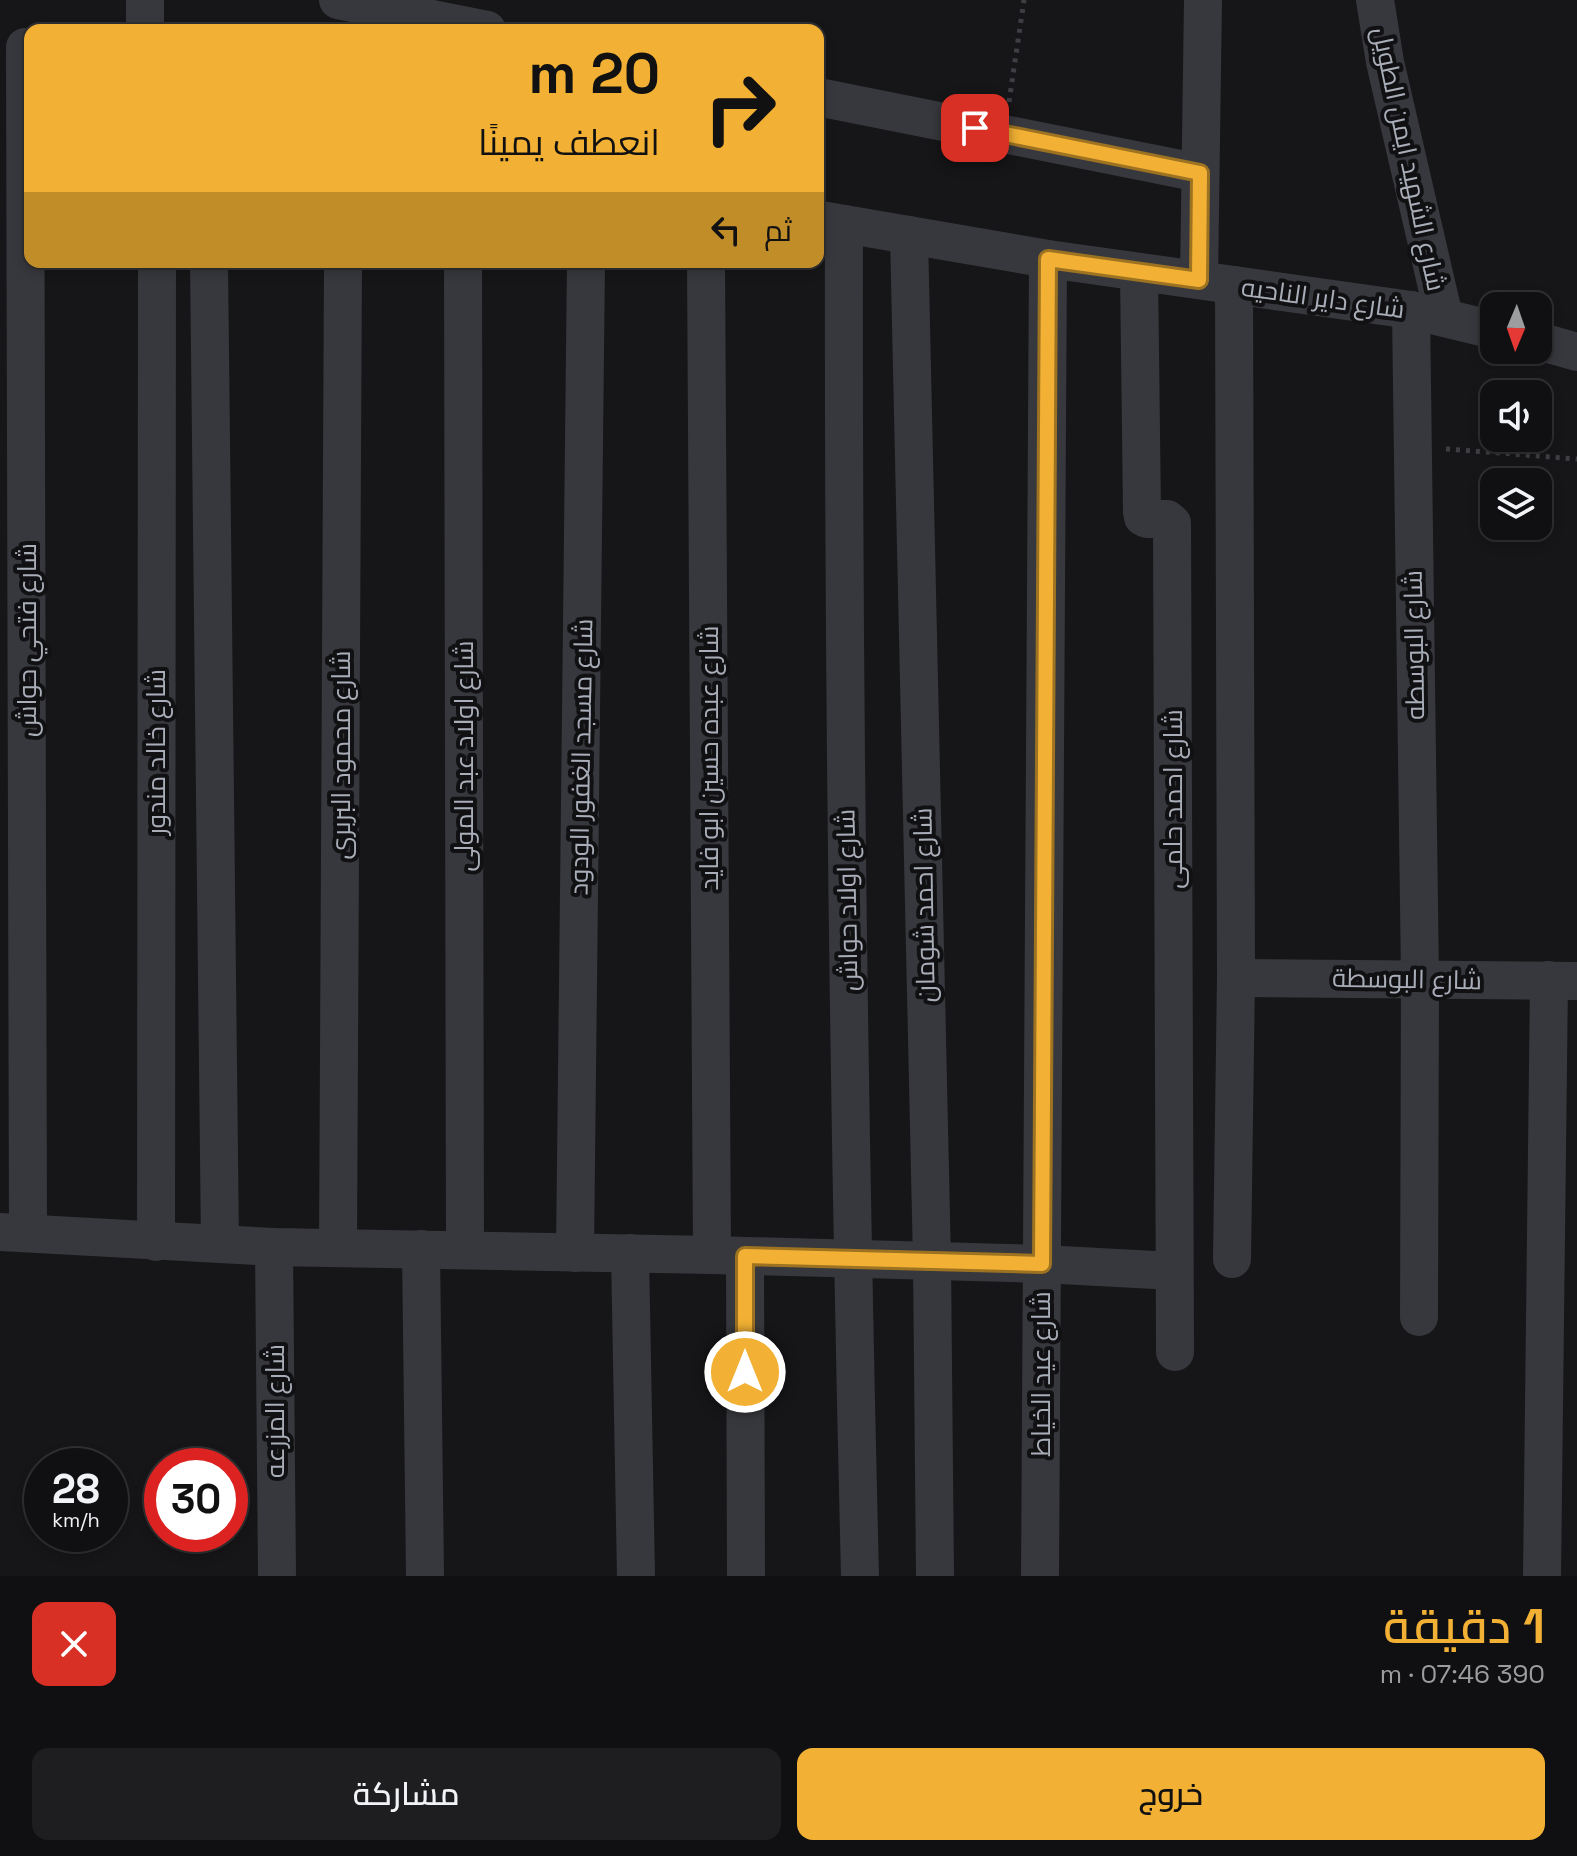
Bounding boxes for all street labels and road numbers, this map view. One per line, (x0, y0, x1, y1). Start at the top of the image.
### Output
street label: شارع الشهيد ايمن الطويل (1364, 24, 1454, 294)
street label: شارع داير الناحيه (1239, 270, 1407, 326)
street label: شارع فتحي حواش (10, 543, 48, 737)
street label: شارع البوسطه (1396, 570, 1432, 720)
street label: شارع مسجد الغفور الودود (562, 618, 600, 896)
street label: شارع عبده حسين ابو فايد (692, 625, 726, 891)
street label: شارع اولاد عبد المولى (447, 640, 481, 872)
street label: شارع محمود البربرى (324, 651, 358, 859)
street label: شارع خالد مندور (139, 669, 173, 837)
street label: شارع احمد حلمى (1156, 709, 1190, 889)
street label: شارع احمد شومان (905, 807, 943, 1003)
street label: شارع اولاد حواش (828, 809, 866, 991)
street label: شارع البوسطة (1332, 961, 1482, 997)
street label: شارع عيد الخياط (1024, 1291, 1058, 1457)
street label: شارع المزرعه (258, 1344, 292, 1478)

